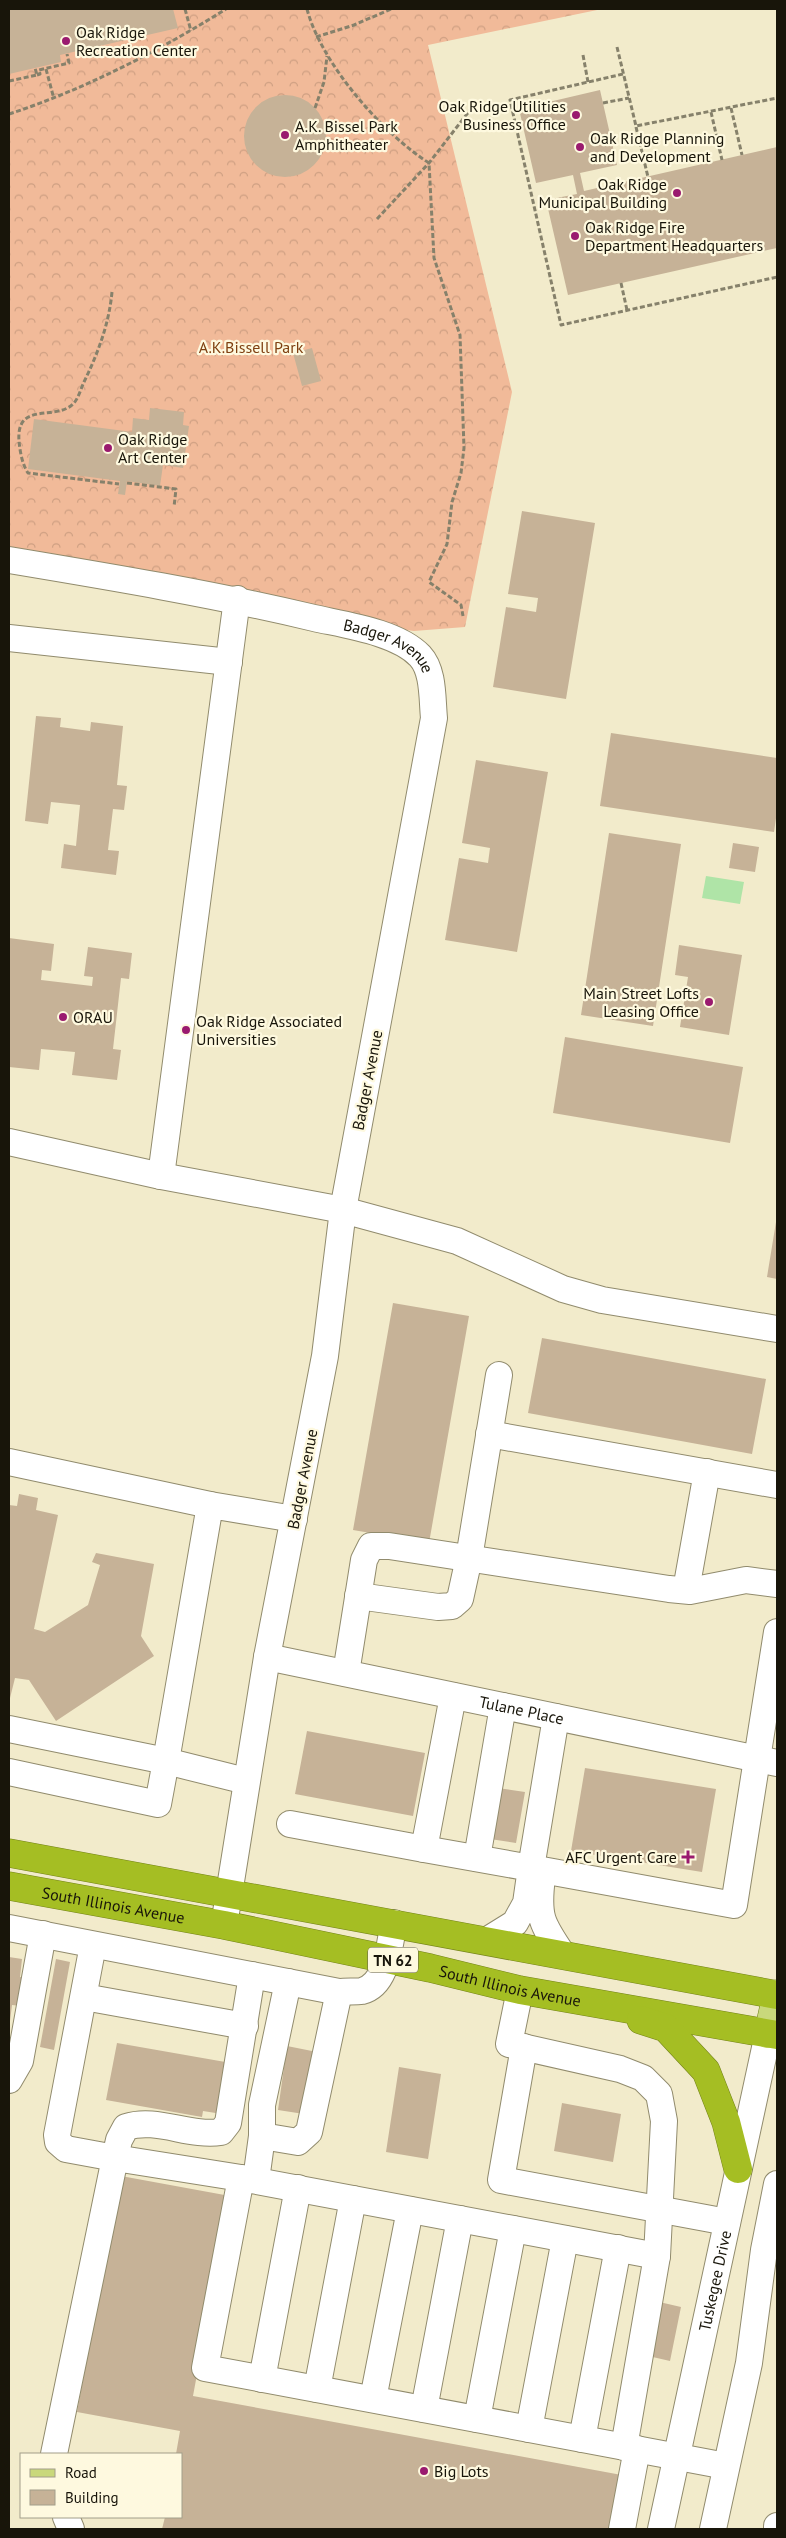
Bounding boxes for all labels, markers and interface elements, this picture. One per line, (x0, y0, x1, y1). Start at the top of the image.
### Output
place label: Oak Ridge Recreation Center (76, 22, 198, 60)
marker: Oak Ridge Recreation Center (60, 35, 72, 47)
place label: Oak Ridge Utilities Business Office (439, 96, 566, 134)
marker: Oak Ridge Utilities Business Office (570, 109, 582, 121)
place label: A.K. Bissel Park Amphitheater (295, 116, 398, 154)
place label: Oak Ridge Planning and Development (590, 128, 724, 166)
marker: A.K. Bissel Park Amphitheater (279, 129, 291, 141)
marker: Oak Ridge Planning and Development (574, 141, 586, 153)
place label: Oak Ridge Municipal Building (538, 174, 667, 212)
marker: Oak Ridge Municipal Building (671, 187, 683, 199)
place label: Oak Ridge Fire Department Headquarters (585, 217, 763, 255)
marker: Oak Ridge Fire Department Headquarters (569, 230, 581, 242)
park label: A.K.Bissell Park (199, 337, 304, 357)
place label: Oak Ridge Art Center (118, 429, 188, 467)
marker: Oak Ridge Art Center (102, 442, 114, 454)
street label: Badger Avenue (342, 614, 438, 676)
place label: Main Street Lofts Leasing Office (583, 983, 699, 1021)
marker: Main Street Lofts Leasing Office (703, 996, 715, 1008)
place label: ORAU (73, 1007, 113, 1027)
marker: ORAU (57, 1011, 69, 1023)
place label: Oak Ridge Associated Universities (196, 1011, 342, 1049)
marker: Oak Ridge Associated Universities (180, 1024, 192, 1036)
street label: Badger Avenue (347, 1028, 387, 1132)
street label: Badger Avenue (282, 1427, 322, 1531)
street label: Tulane Place (477, 1691, 566, 1728)
place label: AFC Urgent Care (565, 1847, 677, 1867)
marker: AFC Urgent Care (681, 1850, 695, 1864)
street label: South Illinois Avenue (40, 1882, 186, 1928)
road number: TN 62 (368, 1948, 418, 1972)
street label: South Illinois Avenue (437, 1961, 583, 2011)
street label: Tuskegee Drive (694, 2228, 735, 2333)
legend (20, 2453, 182, 2518)
place label: Big Lots (434, 2461, 489, 2481)
text: Road (65, 2463, 97, 2482)
marker: Big Lots (418, 2465, 430, 2477)
text: Building (65, 2488, 119, 2507)

